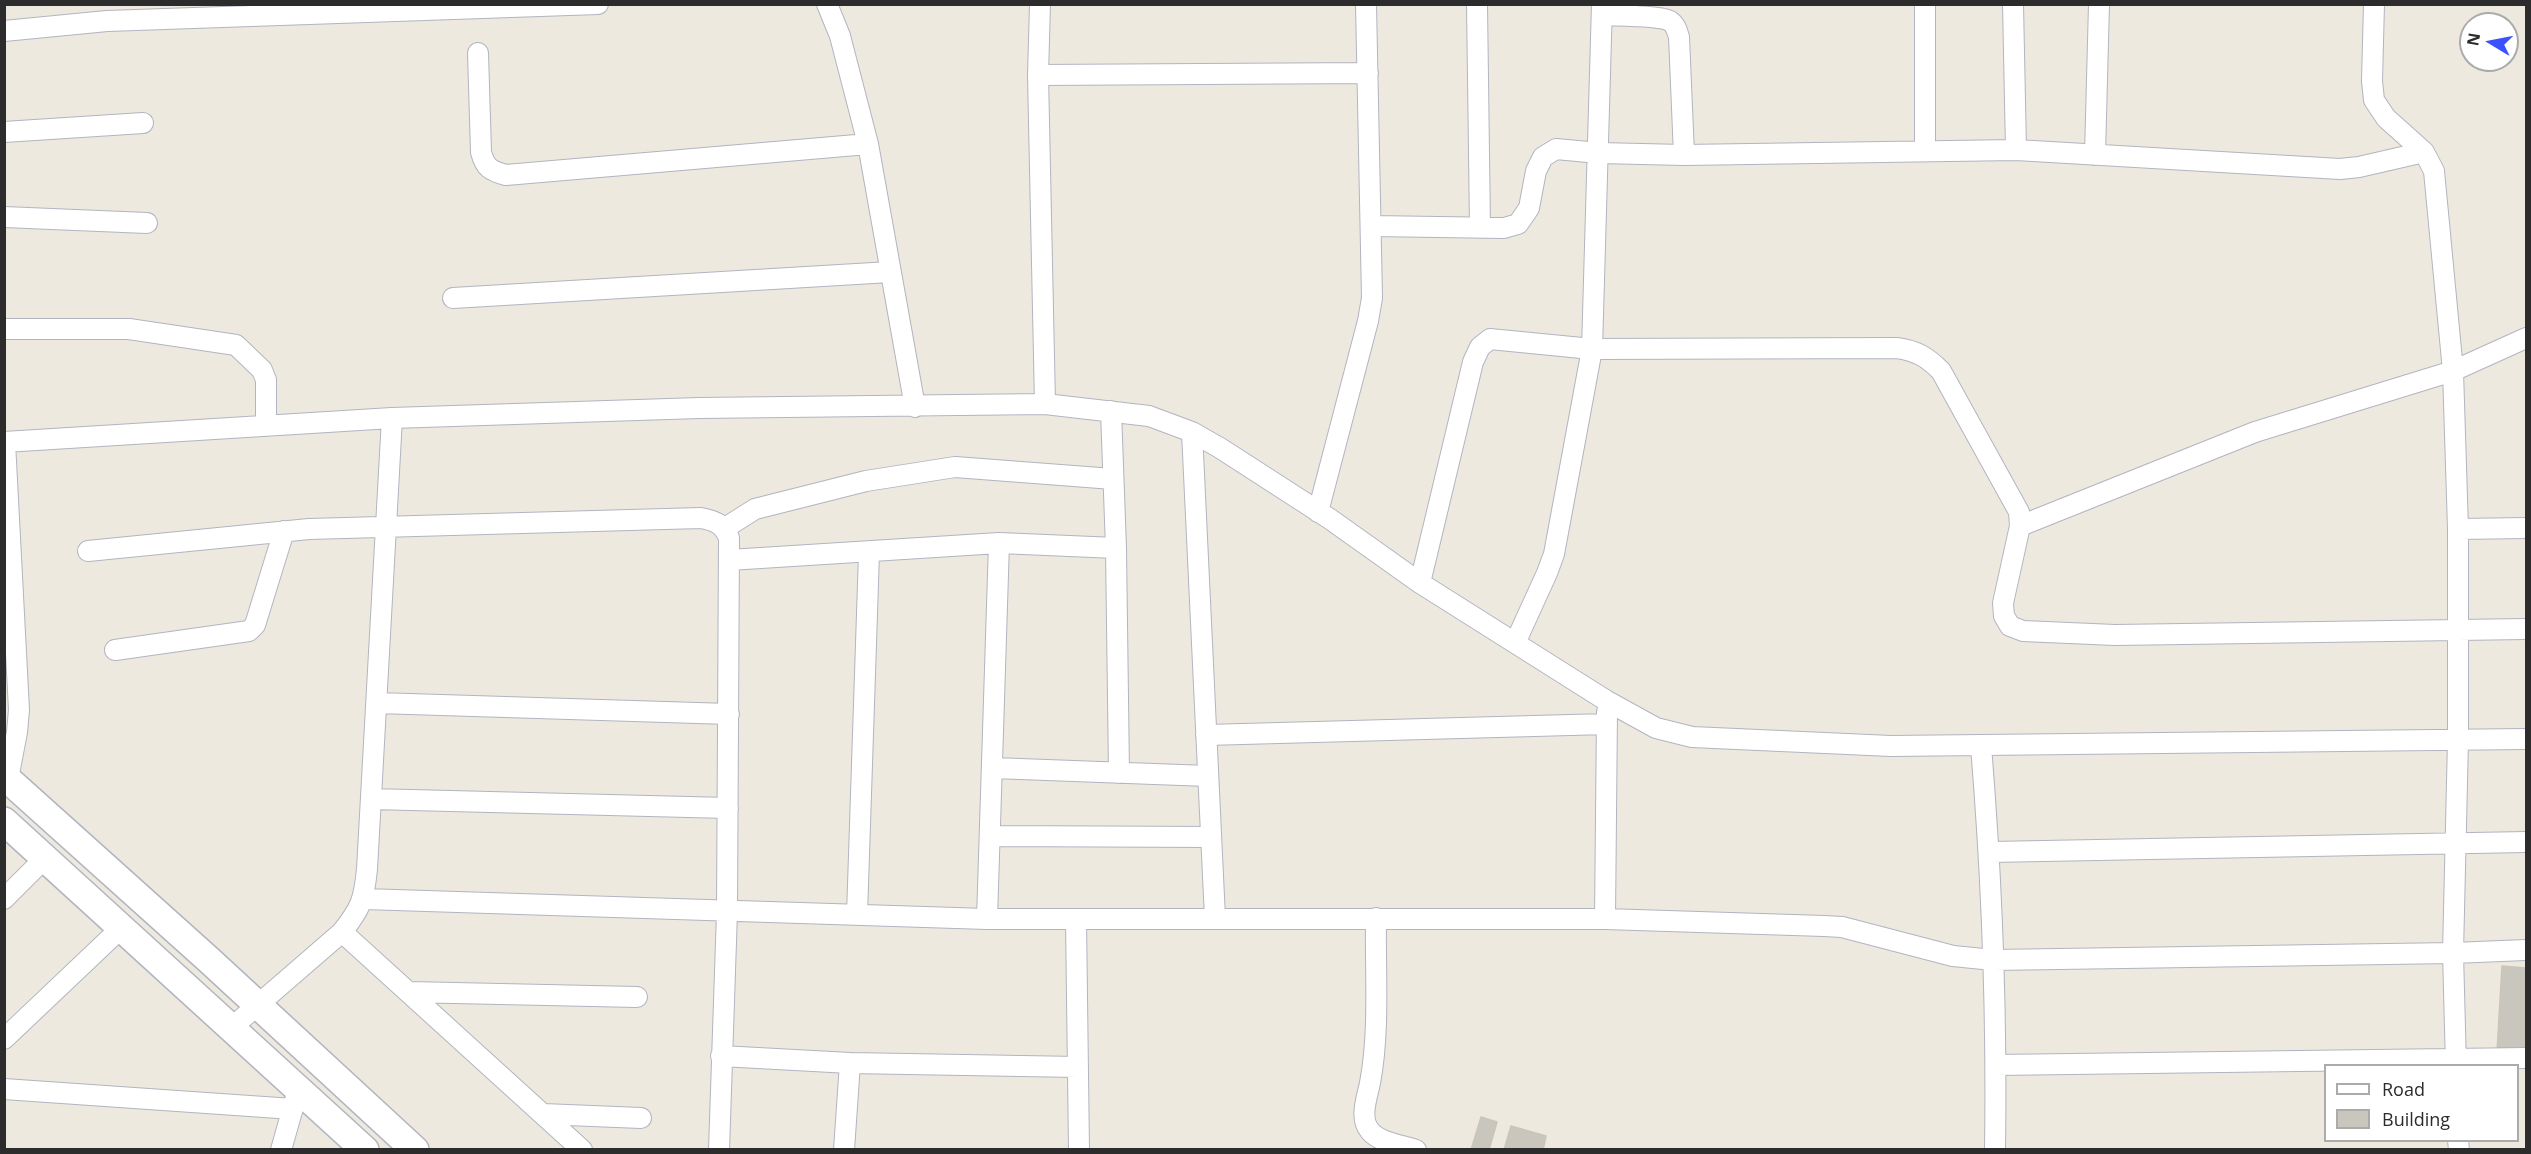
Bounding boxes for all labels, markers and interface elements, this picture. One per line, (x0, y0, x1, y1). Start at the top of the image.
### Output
north arrow (2459, 12, 2519, 72)
text: N (2461, 31, 2485, 48)
legend (2324, 1064, 2519, 1142)
text: Road (2382, 1077, 2425, 1101)
text: Building (2382, 1107, 2450, 1131)

